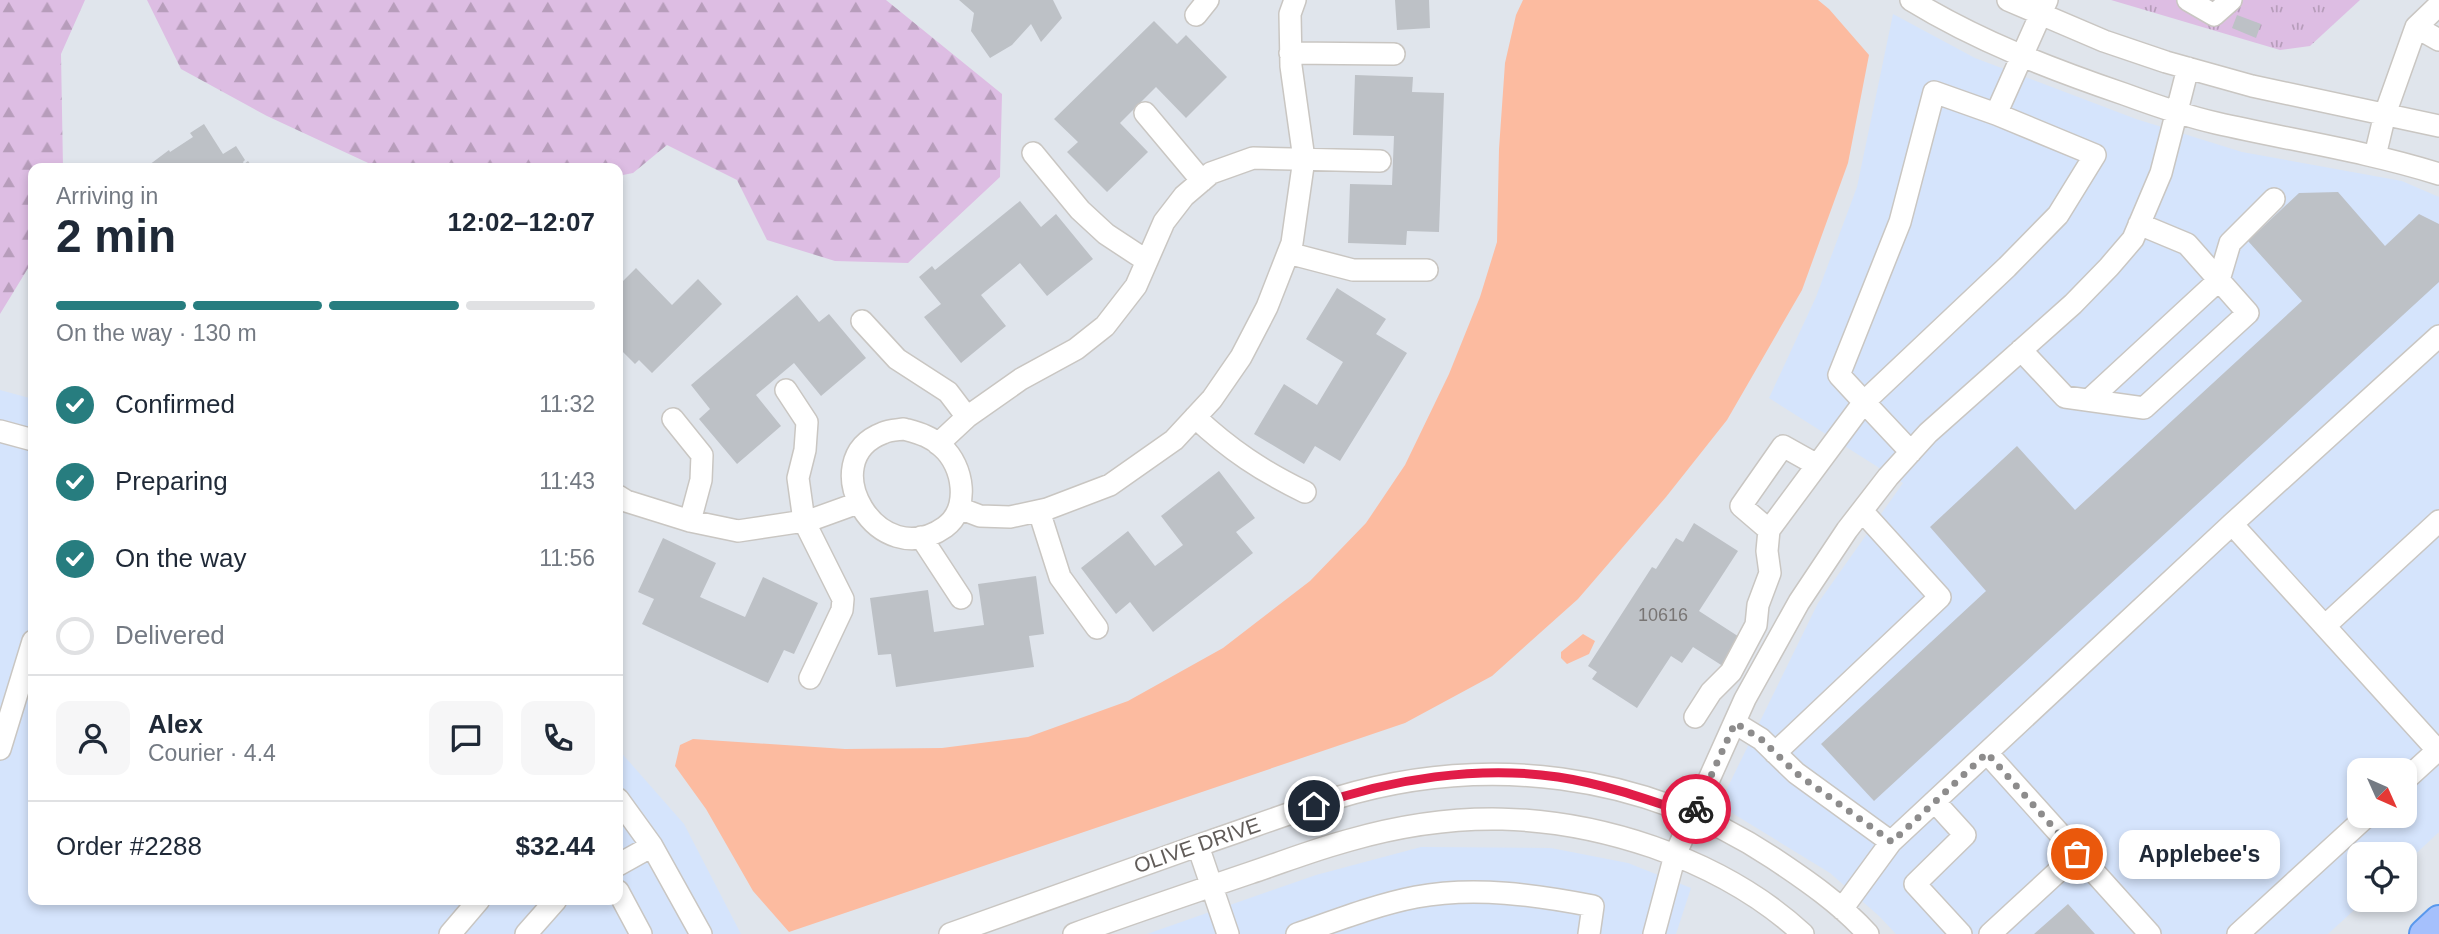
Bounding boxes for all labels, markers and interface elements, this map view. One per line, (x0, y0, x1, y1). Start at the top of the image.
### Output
text: Arriving in (56, 183, 158, 209)
text: 12:02–12:07 (448, 207, 595, 237)
text: 2 min (56, 210, 176, 262)
text: On the way · 130 m (56, 320, 257, 346)
icon: check (56, 386, 94, 424)
text: Confirmed (115, 389, 235, 419)
text: 11:32 (539, 391, 595, 417)
icon: check (56, 463, 94, 501)
text: Preparing (115, 466, 228, 496)
text: 11:43 (539, 468, 595, 494)
icon: check (56, 540, 94, 578)
text: On the way (115, 543, 247, 573)
text: 11:56 (539, 545, 595, 571)
house number: 10616 (1638, 605, 1688, 625)
text: Delivered (115, 620, 225, 650)
button: person (56, 701, 130, 775)
button: chat (429, 701, 503, 775)
button: phone (521, 701, 595, 775)
text: Alex (148, 709, 203, 739)
text: Courier · 4.4 (148, 740, 276, 766)
north arrow (2347, 758, 2417, 828)
map controls (2347, 758, 2417, 912)
courier (1661, 774, 1731, 844)
pin (1284, 776, 1344, 836)
icon: home (1295, 787, 1333, 825)
icon: bike (1677, 790, 1715, 828)
street label: OLIVE DRIVE (1131, 813, 1263, 877)
pin (2047, 824, 2107, 884)
callout: Applebee's (2119, 830, 2280, 878)
text: Order #2288 (56, 831, 202, 861)
text: $32.44 (515, 831, 595, 861)
icon: bag (2058, 835, 2096, 873)
text: Applebee's (2139, 841, 2260, 867)
button: locate (2347, 842, 2417, 912)

